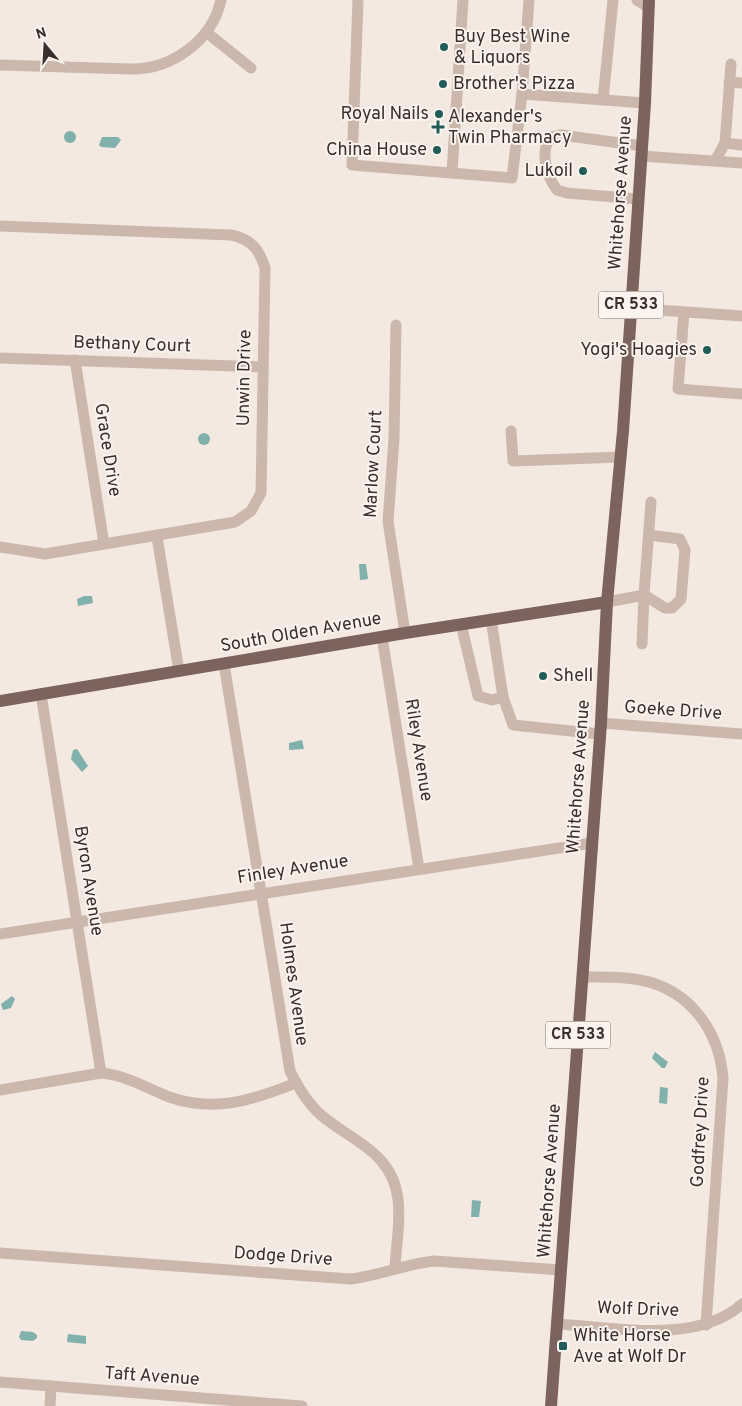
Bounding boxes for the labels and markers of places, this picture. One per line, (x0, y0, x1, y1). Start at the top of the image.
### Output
place label: Buy Best Wine & Liquors (454, 26, 570, 70)
marker: Buy Best Wine & Liquors (438, 41, 450, 53)
place label: Brother's Pizza (453, 73, 575, 96)
marker: Brother's Pizza (437, 78, 449, 90)
place label: Royal Nails (341, 103, 429, 126)
place label: Alexander's Twin Pharmacy (448, 106, 572, 150)
marker: Royal Nails (433, 108, 445, 120)
marker: Alexander's Twin Pharmacy (432, 121, 444, 133)
place label: China House (326, 139, 427, 162)
marker: China House (431, 144, 443, 156)
place label: Lukoil (524, 160, 573, 183)
marker: Lukoil (577, 165, 589, 177)
place label: Yogi's Hoagies (580, 339, 697, 362)
marker: Yogi's Hoagies (701, 344, 713, 356)
place label: Shell (553, 665, 593, 688)
marker: Shell (537, 670, 549, 682)
place label: White Horse Ave at Wolf Dr (573, 1325, 686, 1369)
marker: White Horse Ave at Wolf Dr (557, 1340, 569, 1352)

